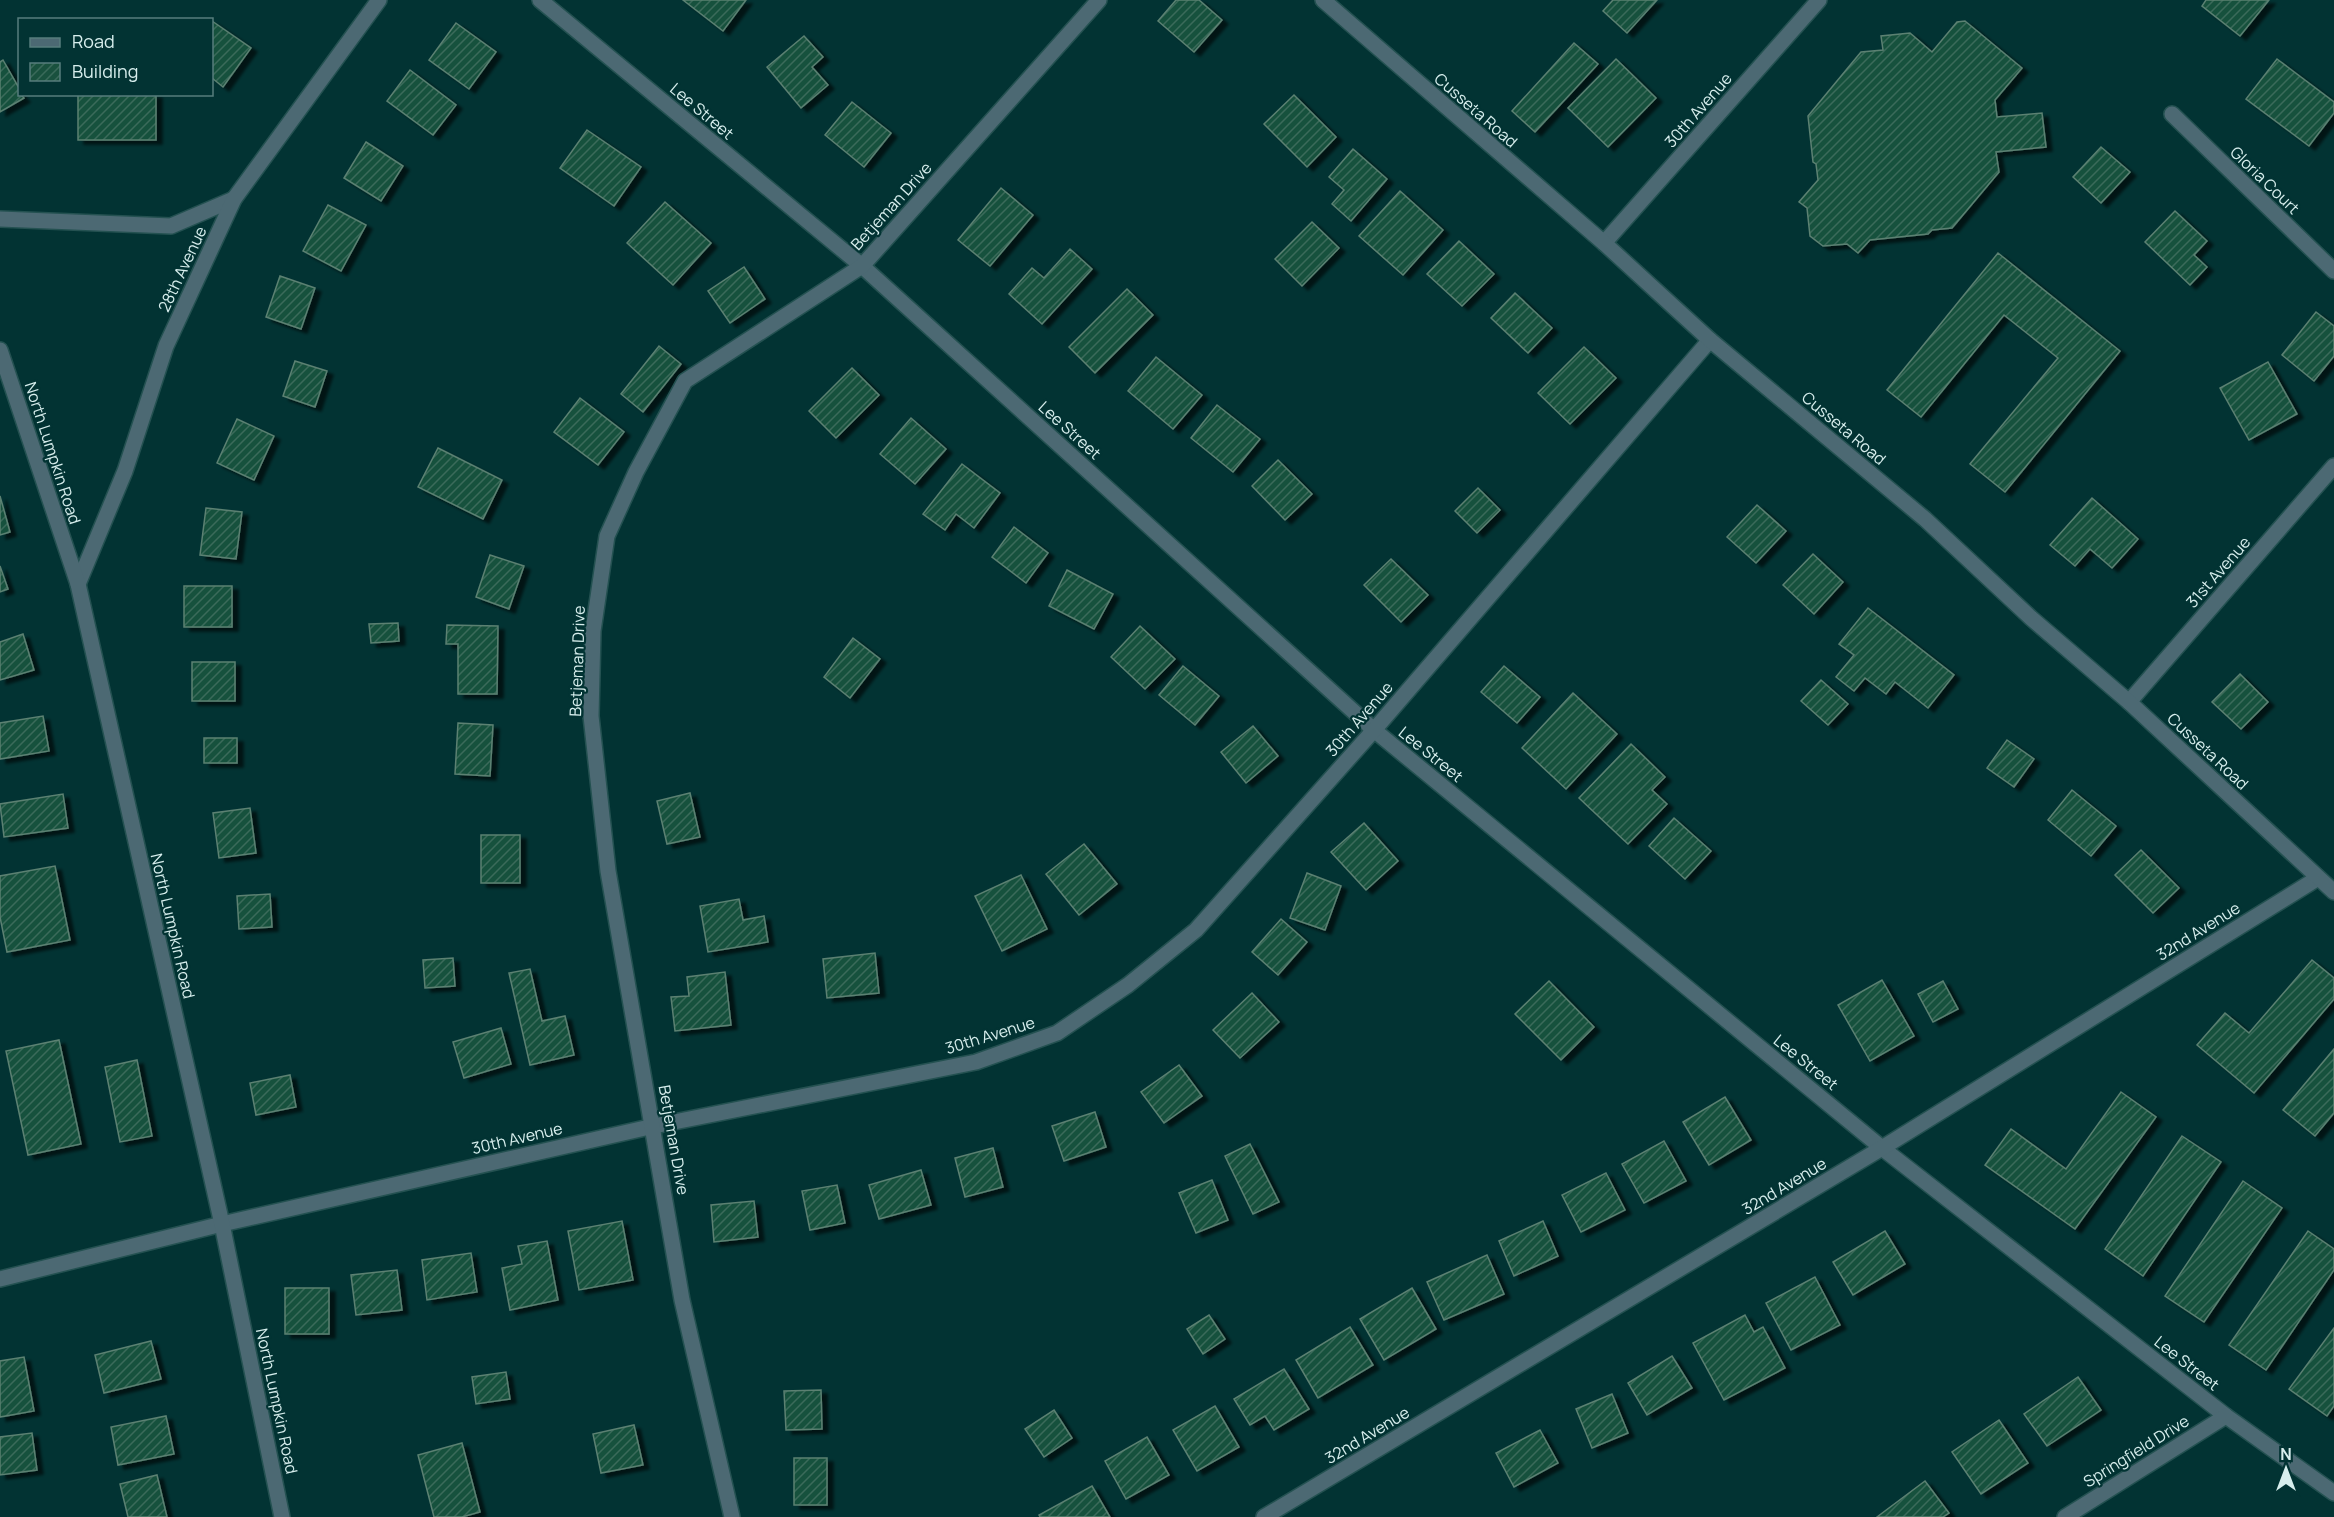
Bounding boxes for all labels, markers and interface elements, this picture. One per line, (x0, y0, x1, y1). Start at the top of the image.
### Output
legend (18, 18, 213, 96)
text: Road (72, 29, 115, 53)
text: Building (72, 59, 138, 83)
street label: Cusseta Road (1430, 68, 1522, 152)
street label: 30th Avenue (1659, 68, 1737, 152)
street label: Lee Street (665, 78, 739, 144)
street label: Gloria Court (2225, 141, 2305, 219)
street label: Betjeman Drive (846, 157, 936, 255)
street label: 28th Avenue (153, 223, 211, 315)
street label: North Lumpkin Road (20, 379, 86, 527)
street label: Cusseta Road (1797, 386, 1891, 470)
street label: Lee Street (1034, 396, 1106, 464)
street label: 31st Avenue (2181, 532, 2255, 612)
street label: Betjeman Drive (564, 605, 590, 717)
street label: 30th Avenue (1320, 677, 1398, 761)
street label: Cusseta Road (2163, 708, 2253, 794)
street label: Lee Street (1394, 721, 1468, 787)
street label: North Lumpkin Road (146, 851, 200, 1001)
street label: 32nd Avenue (2152, 897, 2244, 965)
street label: 30th Avenue (943, 1011, 1037, 1059)
street label: Lee Street (1769, 1029, 1843, 1095)
street label: Betjeman Drive (654, 1083, 694, 1197)
street label: 30th Avenue (469, 1117, 565, 1159)
street label: 32nd Avenue (1738, 1152, 1830, 1220)
street label: North Lumpkin Road (251, 1326, 303, 1476)
street label: Lee Street (2150, 1331, 2224, 1395)
street label: 32nd Avenue (1321, 1401, 1413, 1469)
street label: Springfield Drive (2079, 1410, 2193, 1492)
north arrow (2256, 1439, 2316, 1499)
text: N (2280, 1443, 2292, 1465)

